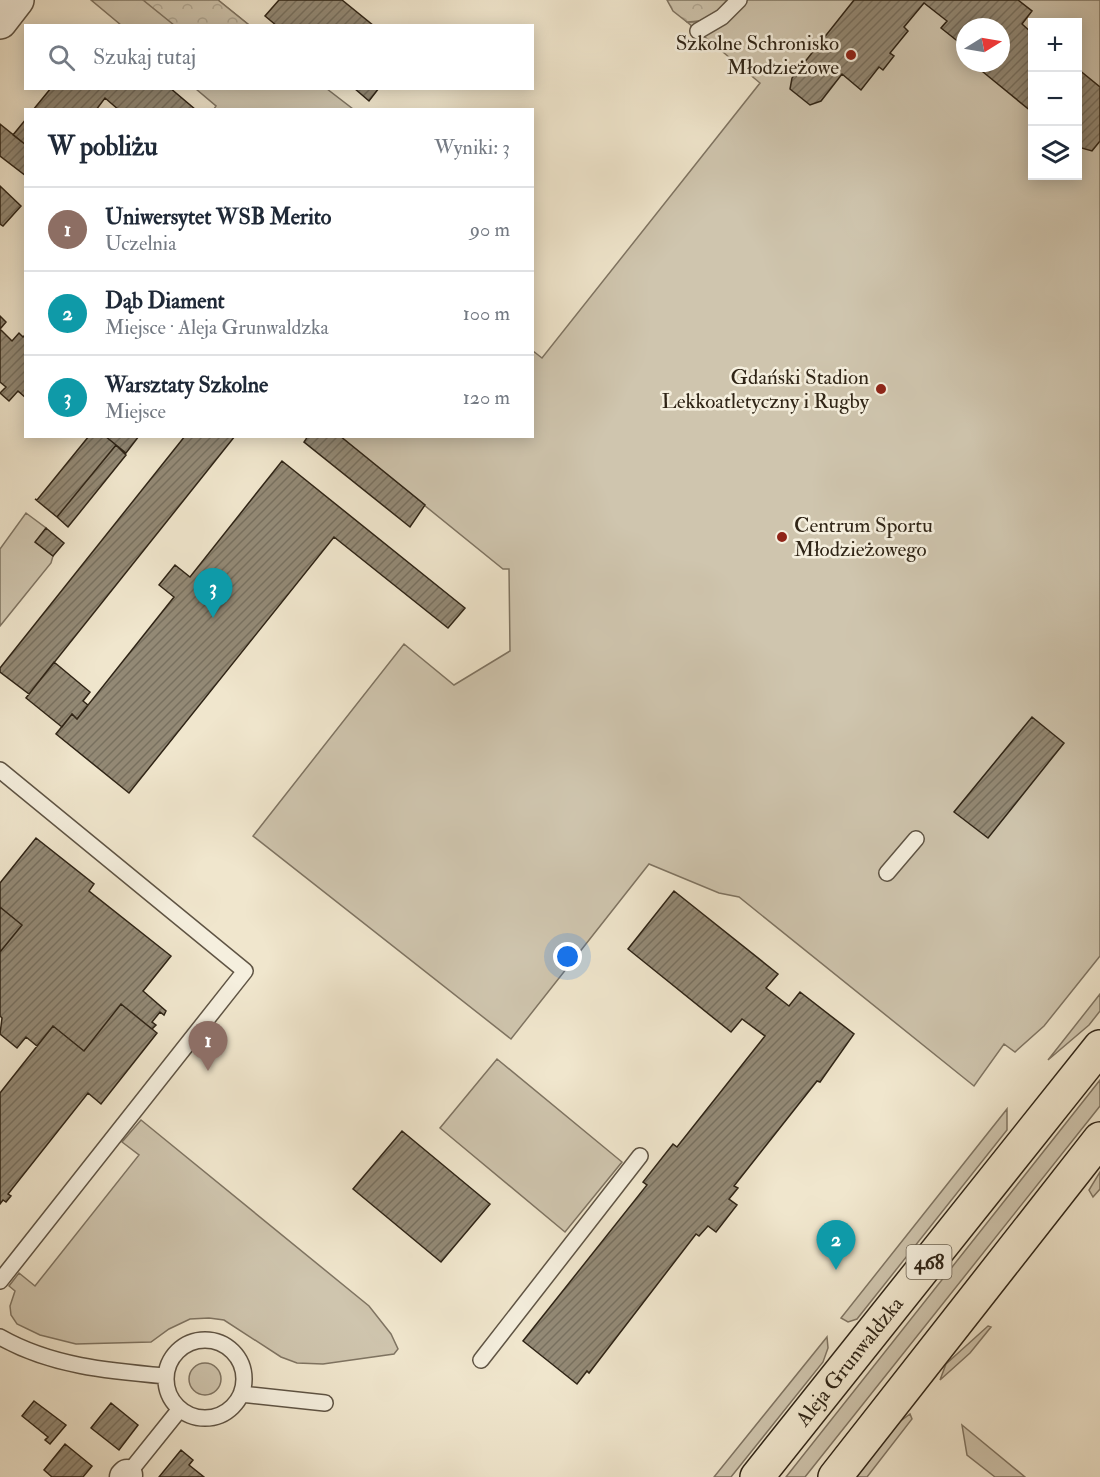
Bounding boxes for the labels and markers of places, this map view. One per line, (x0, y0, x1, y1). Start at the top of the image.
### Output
place label: Szkolne Schronisko Młodzieżowe (676, 30, 839, 81)
marker: Szkolne Schronisko Młodzieżowe (844, 48, 858, 62)
place label: Gdański Stadion Lekkoatletyczny i Rugby (662, 364, 870, 415)
marker: Gdański Stadion Lekkoatletyczny i Rugby (874, 382, 888, 396)
place label: Centrum Sportu Młodzieżowego (794, 512, 933, 563)
marker: Centrum Sportu Młodzieżowego (775, 530, 789, 544)
pin: 3 (194, 568, 232, 618)
pin: 1 (188, 1022, 228, 1071)
pin: 2 (816, 1220, 856, 1270)

